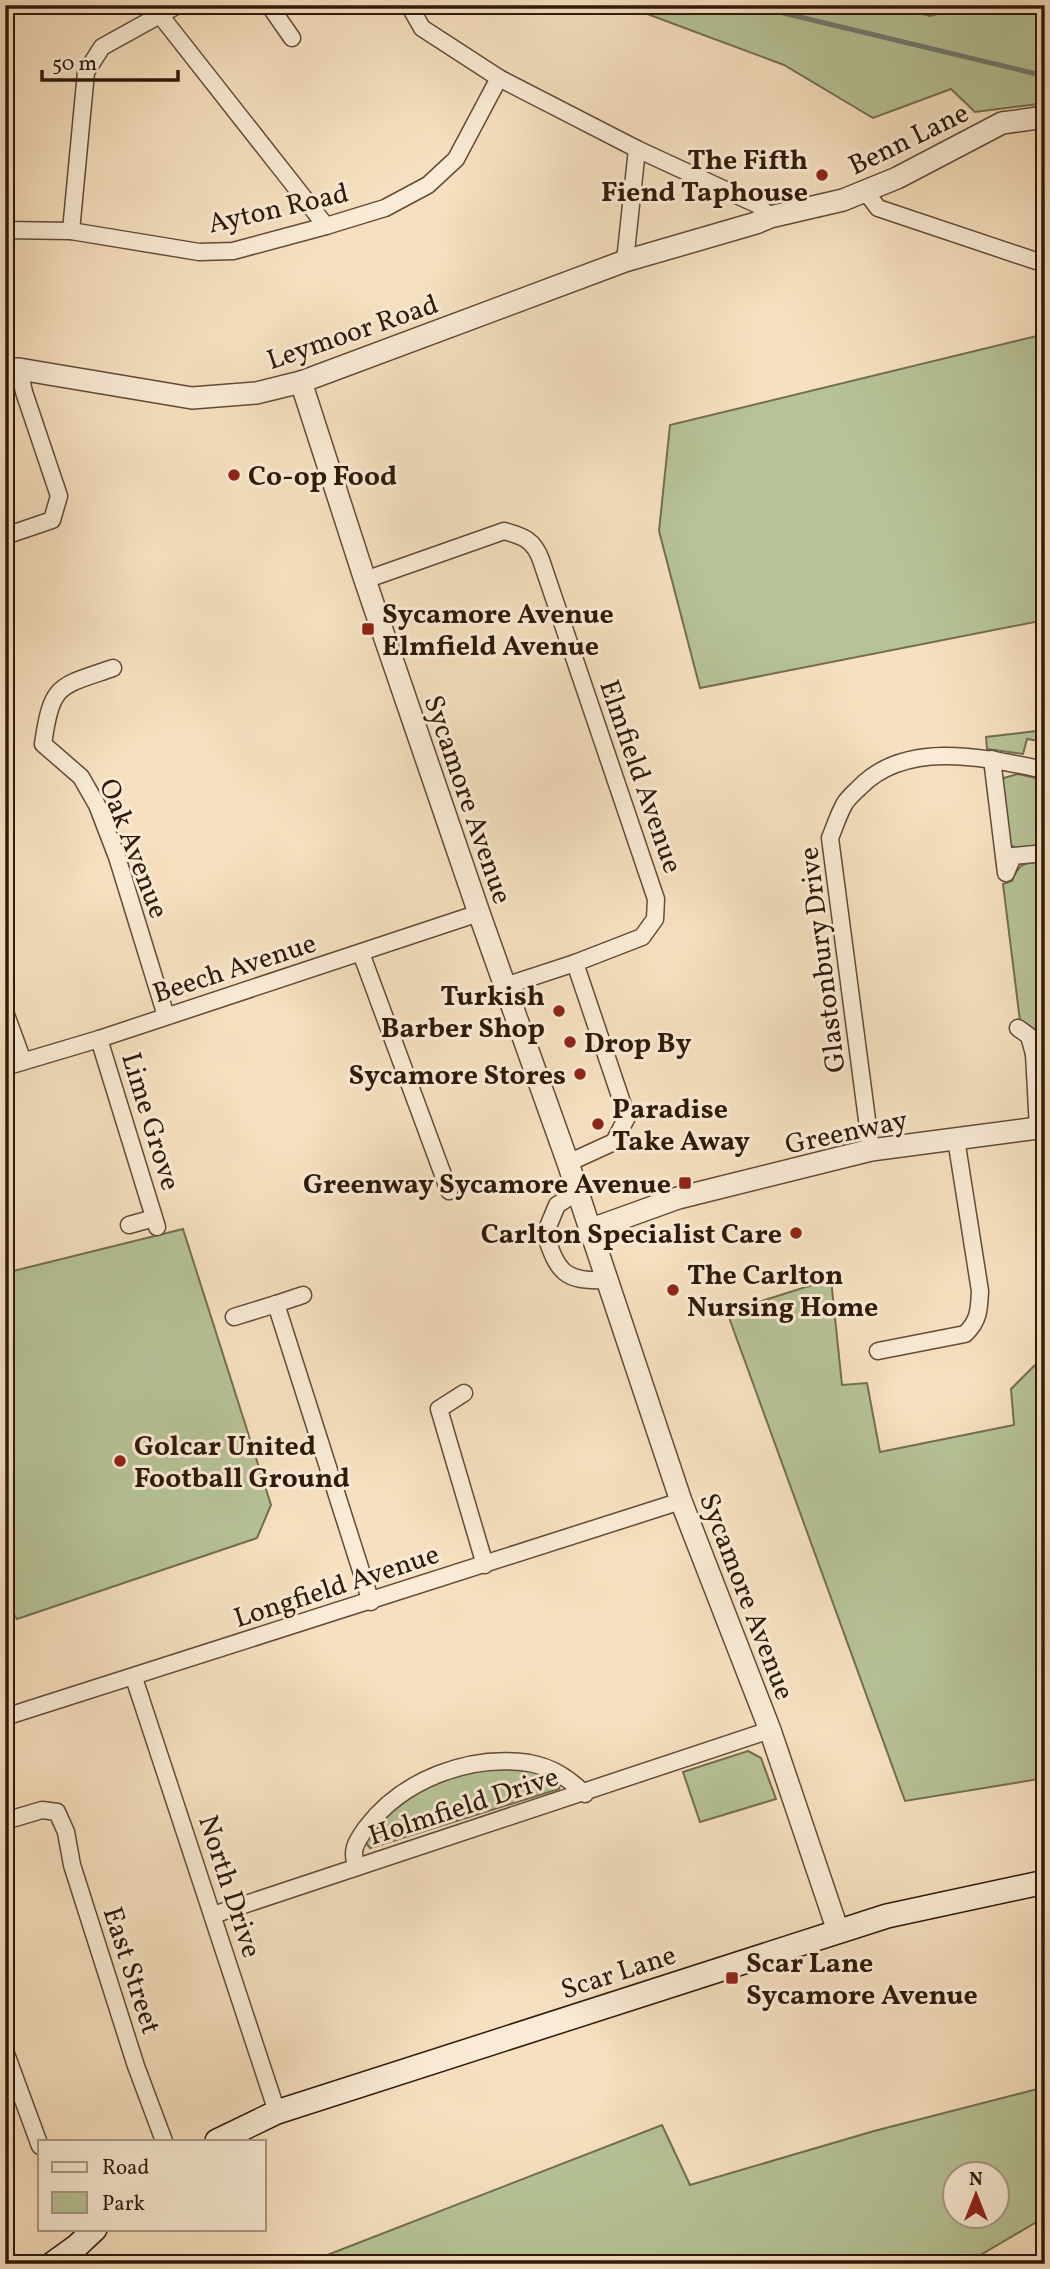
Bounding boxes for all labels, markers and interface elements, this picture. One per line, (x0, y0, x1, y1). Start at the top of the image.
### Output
scale bar (42, 38, 178, 82)
text: 50 m (52, 50, 97, 79)
street label: Benn Lane (842, 94, 976, 186)
place label: The Fifth Fiend Taphouse (601, 142, 808, 213)
marker: The Fifth Fiend Taphouse (814, 167, 830, 183)
street label: Ayton Road (204, 174, 353, 245)
street label: Leymoor Road (262, 286, 444, 381)
place label: Co-op Food (248, 458, 397, 497)
marker: Co-op Food (226, 467, 242, 483)
place label: Sycamore Avenue Elmfield Avenue (382, 596, 614, 667)
marker: Sycamore Avenue Elmfield Avenue (360, 621, 376, 637)
street label: Elmfield Avenue (588, 675, 691, 879)
street label: Sycamore Avenue (413, 690, 521, 910)
street label: Oak Avenue (88, 773, 177, 924)
street label: Glastonbury Drive (790, 845, 857, 1075)
street label: Beech Avenue (148, 925, 321, 1014)
place label: Turkish Barber Shop (381, 978, 545, 1049)
marker: Turkish Barber Shop (551, 1003, 567, 1019)
place label: Drop By (584, 1025, 692, 1064)
marker: Drop By (562, 1034, 578, 1050)
street label: Lime Grove (110, 1048, 189, 1196)
place label: Sycamore Stores (349, 1057, 566, 1096)
marker: Sycamore Stores (572, 1066, 588, 1082)
place label: Paradise Take Away (612, 1091, 750, 1162)
street label: Greenway (782, 1101, 911, 1165)
marker: Paradise Take Away (590, 1116, 606, 1132)
place label: Greenway Sycamore Avenue (303, 1166, 671, 1205)
marker: Greenway Sycamore Avenue (677, 1175, 693, 1191)
place label: Carlton Specialist Care (481, 1216, 782, 1255)
marker: Carlton Specialist Care (788, 1225, 804, 1241)
place label: The Carlton Nursing Home (687, 1257, 878, 1328)
marker: The Carlton Nursing Home (665, 1282, 681, 1298)
place label: Golcar United Football Ground (134, 1428, 350, 1499)
marker: Golcar United Football Ground (112, 1453, 128, 1469)
street label: Sycamore Avenue (688, 1488, 803, 1706)
street label: Longfield Avenue (229, 1536, 444, 1639)
street label: Holmfield Drive (364, 1758, 564, 1856)
street label: North Drive (187, 1810, 270, 1963)
street label: East Street (92, 1902, 169, 2039)
street label: Scar Lane (556, 1936, 681, 2010)
place label: Scar Lane Sycamore Avenue (746, 1945, 978, 2016)
marker: Scar Lane Sycamore Avenue (724, 1970, 740, 1986)
legend (38, 2140, 266, 2230)
text: Road (102, 2154, 149, 2183)
north arrow (942, 2160, 1012, 2230)
text: N (969, 2167, 983, 2193)
text: Park (102, 2190, 145, 2219)

